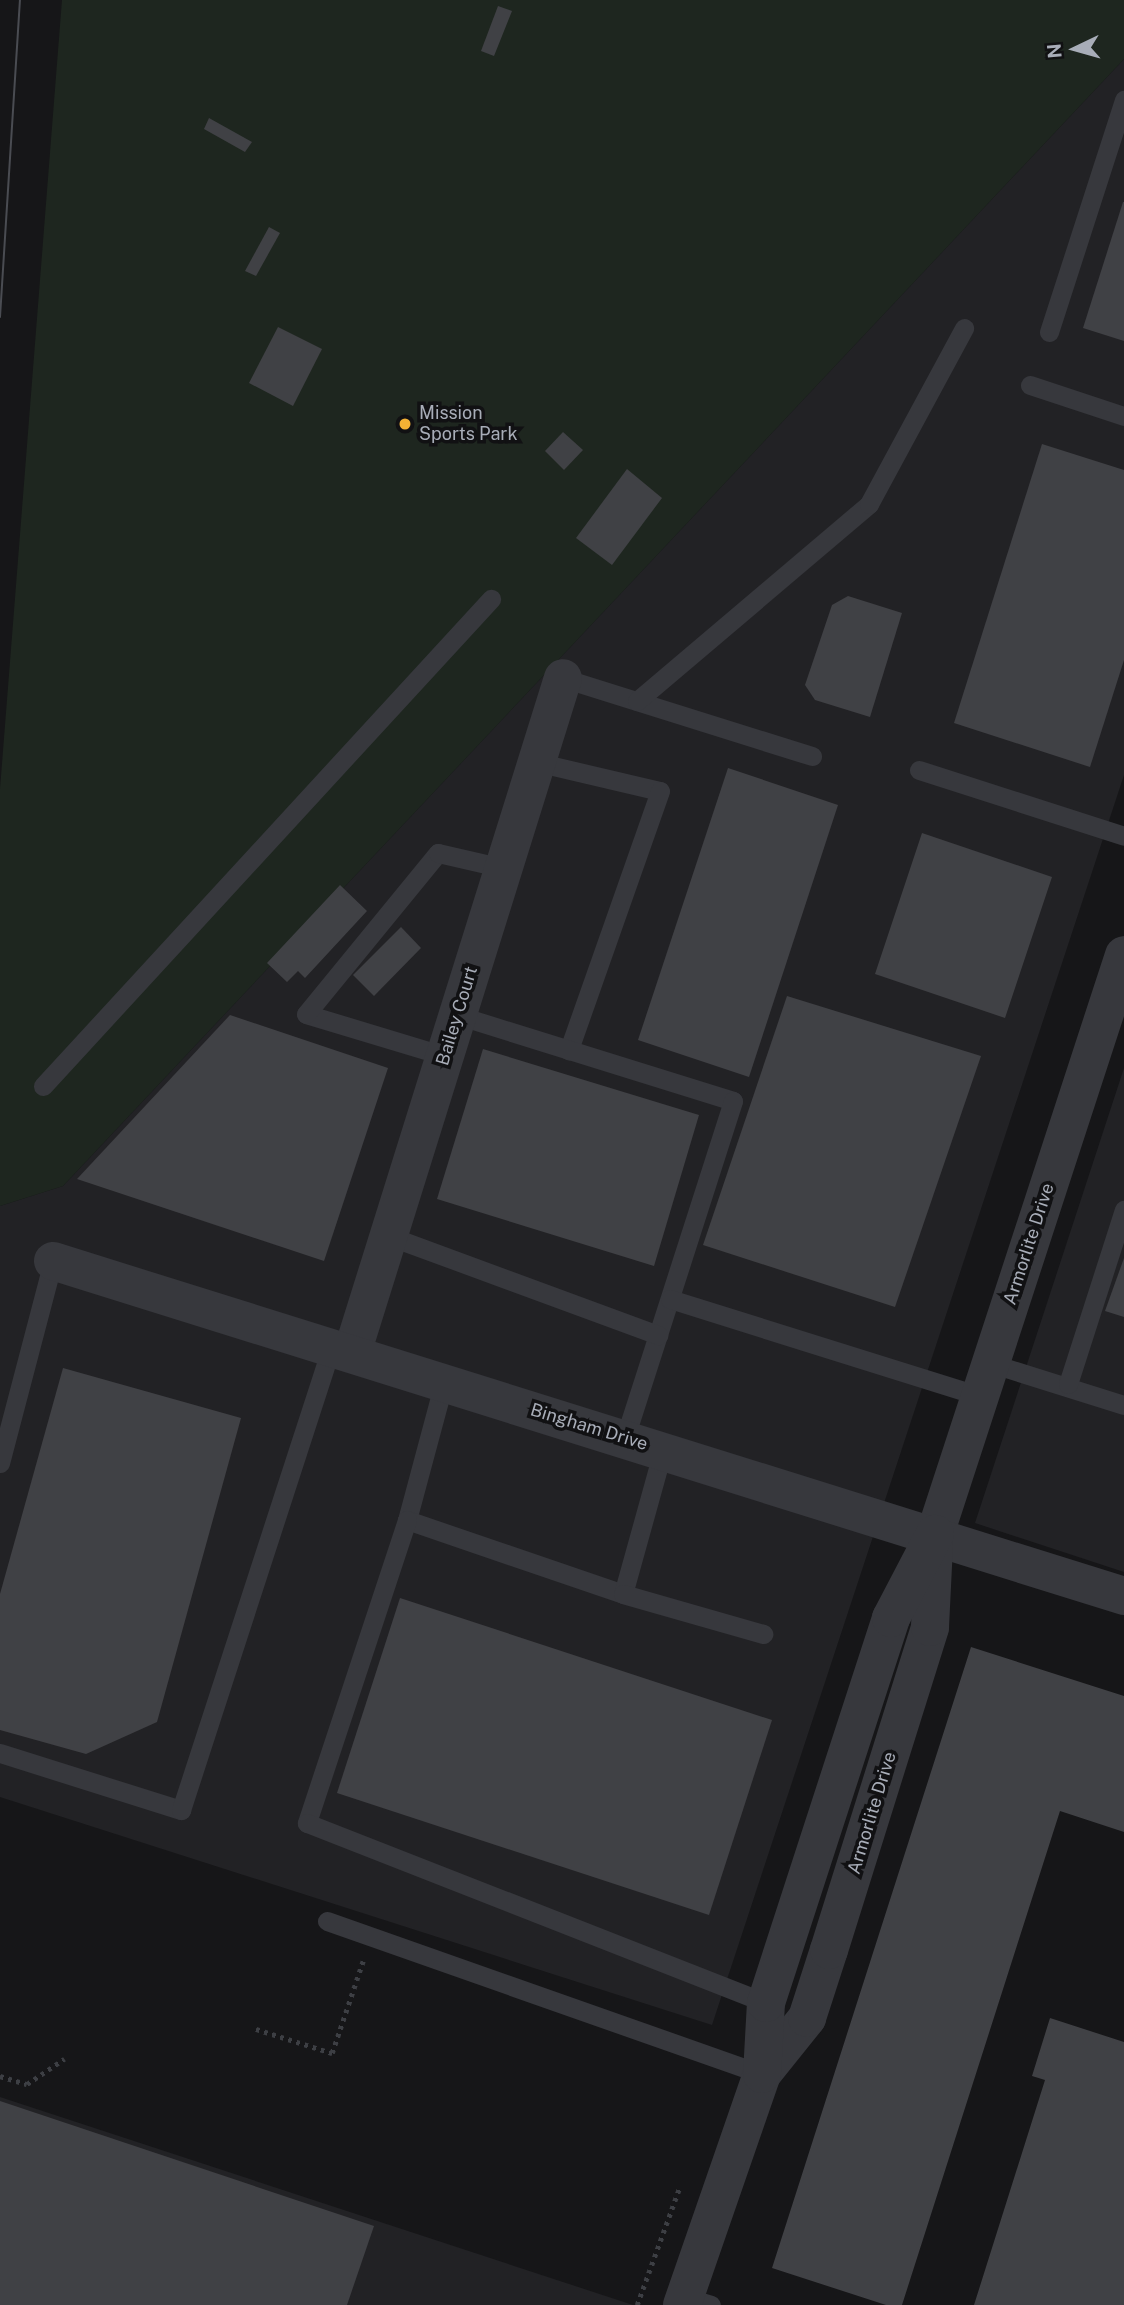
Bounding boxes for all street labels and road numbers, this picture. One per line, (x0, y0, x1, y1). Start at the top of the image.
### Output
street label: Bailey Court (432, 964, 482, 1068)
street label: Armorlite Drive (999, 1180, 1059, 1308)
street label: Bingham Drive (528, 1399, 650, 1455)
street label: Armorlite Drive (843, 1749, 901, 1877)

